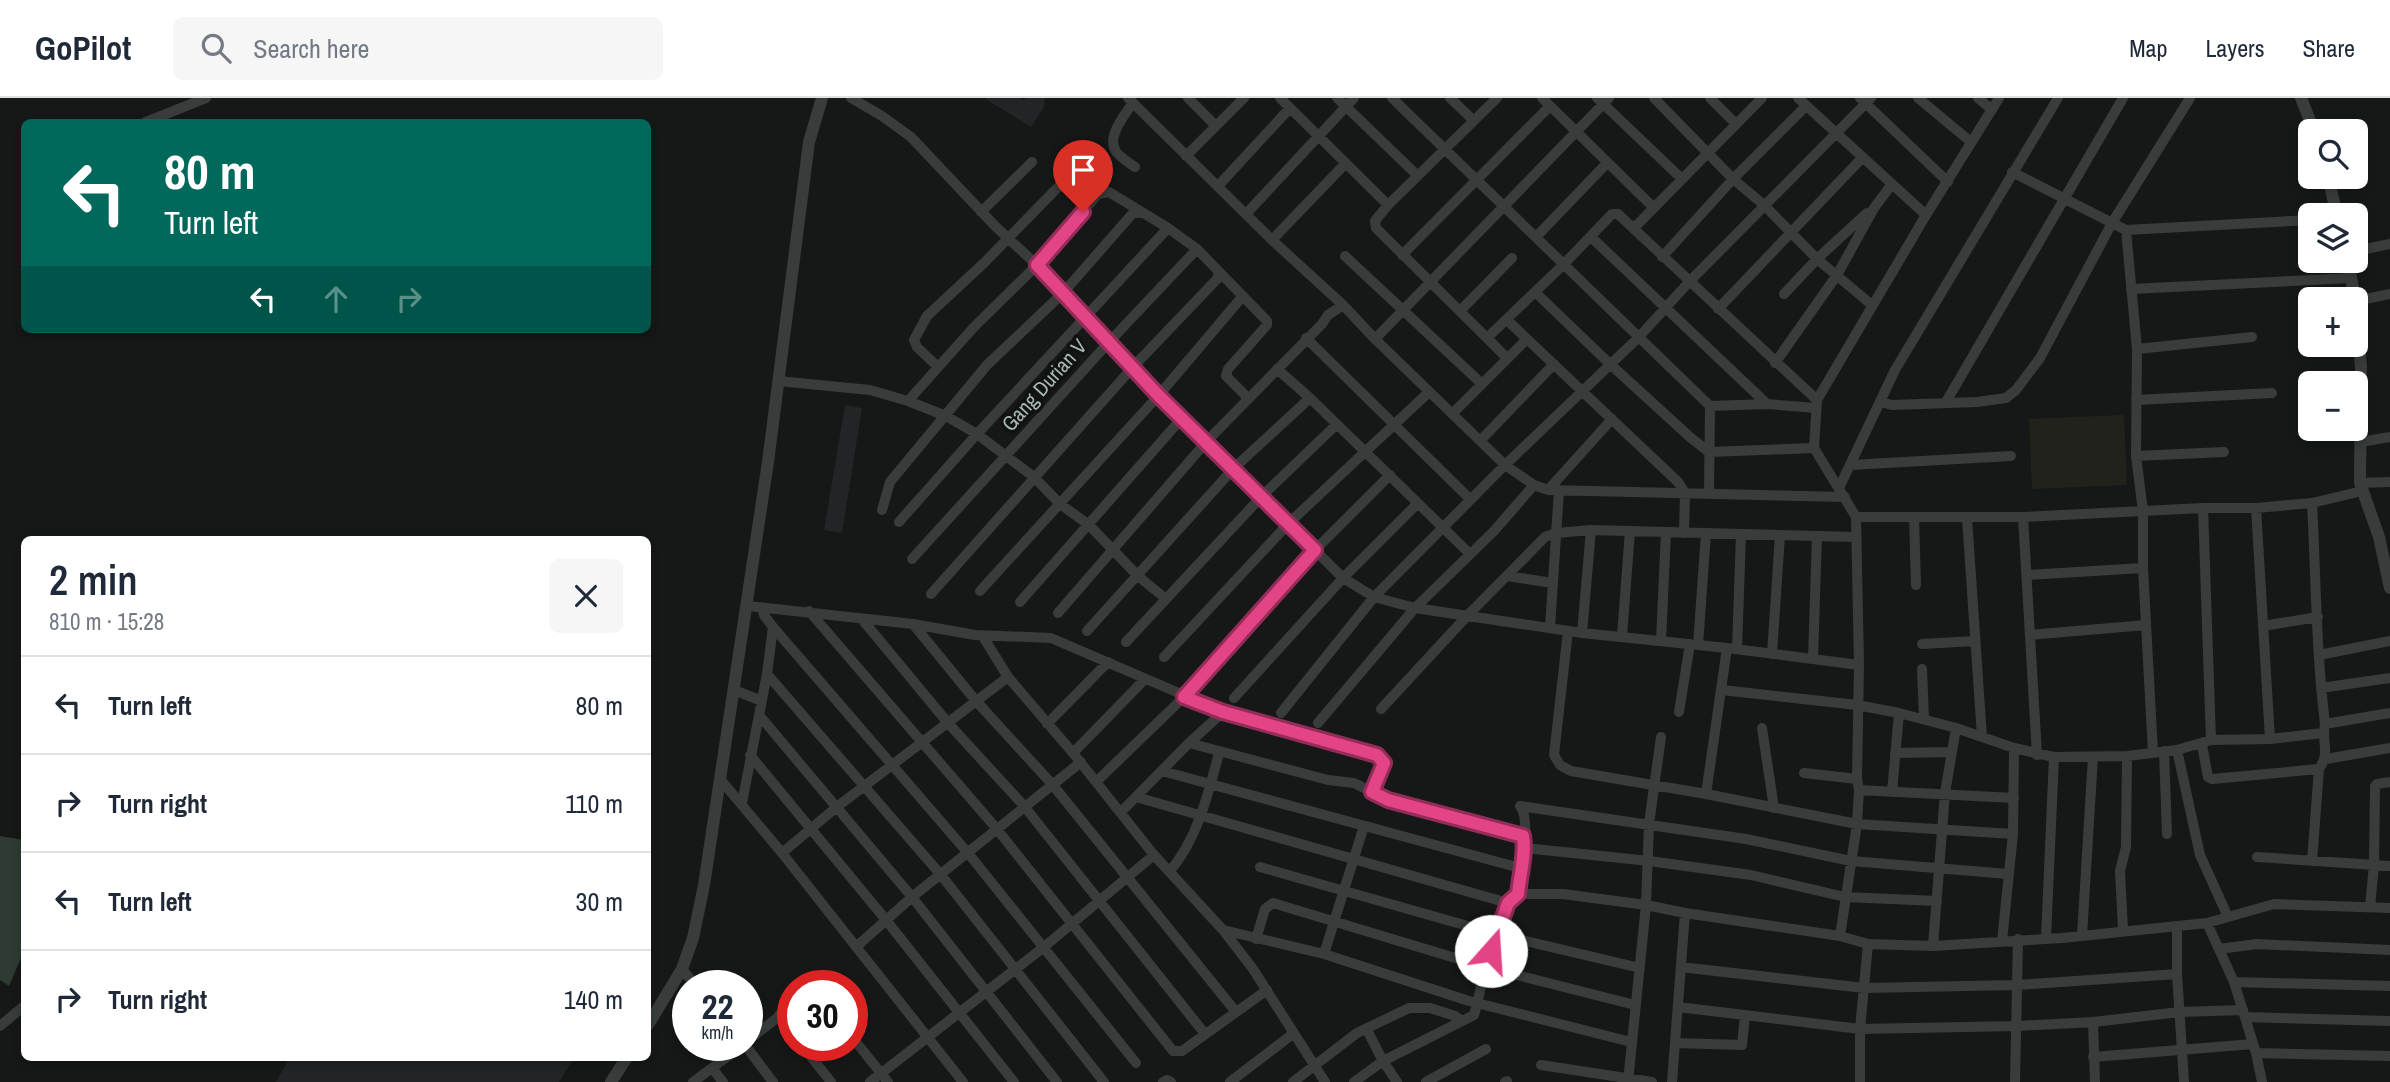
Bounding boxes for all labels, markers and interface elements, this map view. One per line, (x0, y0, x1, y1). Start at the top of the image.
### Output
search box (173, 17, 663, 80)
text: GoPilot (35, 26, 131, 70)
icon: search (197, 29, 235, 67)
text: Search here (253, 31, 369, 66)
text: Map (2129, 32, 2167, 64)
text: Layers (2205, 32, 2264, 64)
text: Share (2302, 32, 2355, 64)
map controls (2298, 119, 2368, 441)
button: search (2298, 119, 2368, 189)
text: 80 m (164, 138, 256, 204)
pin (1053, 140, 1113, 212)
icon: left (49, 147, 140, 238)
icon: arrive (1064, 151, 1102, 189)
text: Turn left (164, 201, 258, 244)
button: layers (2298, 203, 2368, 273)
icon: left (244, 280, 282, 318)
icon: ahead (317, 280, 355, 318)
icon: right (390, 280, 428, 318)
button: + (2298, 287, 2368, 357)
street label: Gang Durian V (995, 332, 1094, 437)
button: − (2298, 371, 2368, 441)
text: 2 min (49, 552, 138, 608)
button: close (549, 559, 623, 633)
text: 810 m · 15:28 (49, 606, 164, 637)
icon: left (49, 686, 87, 724)
text: Turn left (108, 688, 192, 723)
text: 80 m (576, 688, 623, 723)
icon: right (49, 784, 87, 822)
text: Turn right (108, 786, 207, 821)
text: 110 m (565, 786, 623, 821)
icon: left (49, 882, 87, 920)
text: Turn left (108, 884, 192, 919)
text: 30 m (576, 884, 623, 919)
position arrow (1454, 914, 1528, 988)
speed limit sign: 30 (777, 970, 868, 1061)
icon: right (49, 980, 87, 1018)
text: Turn right (108, 982, 207, 1017)
text: 140 m (564, 982, 623, 1017)
text: 22 (702, 983, 733, 1030)
text: km/h (702, 1020, 734, 1045)

